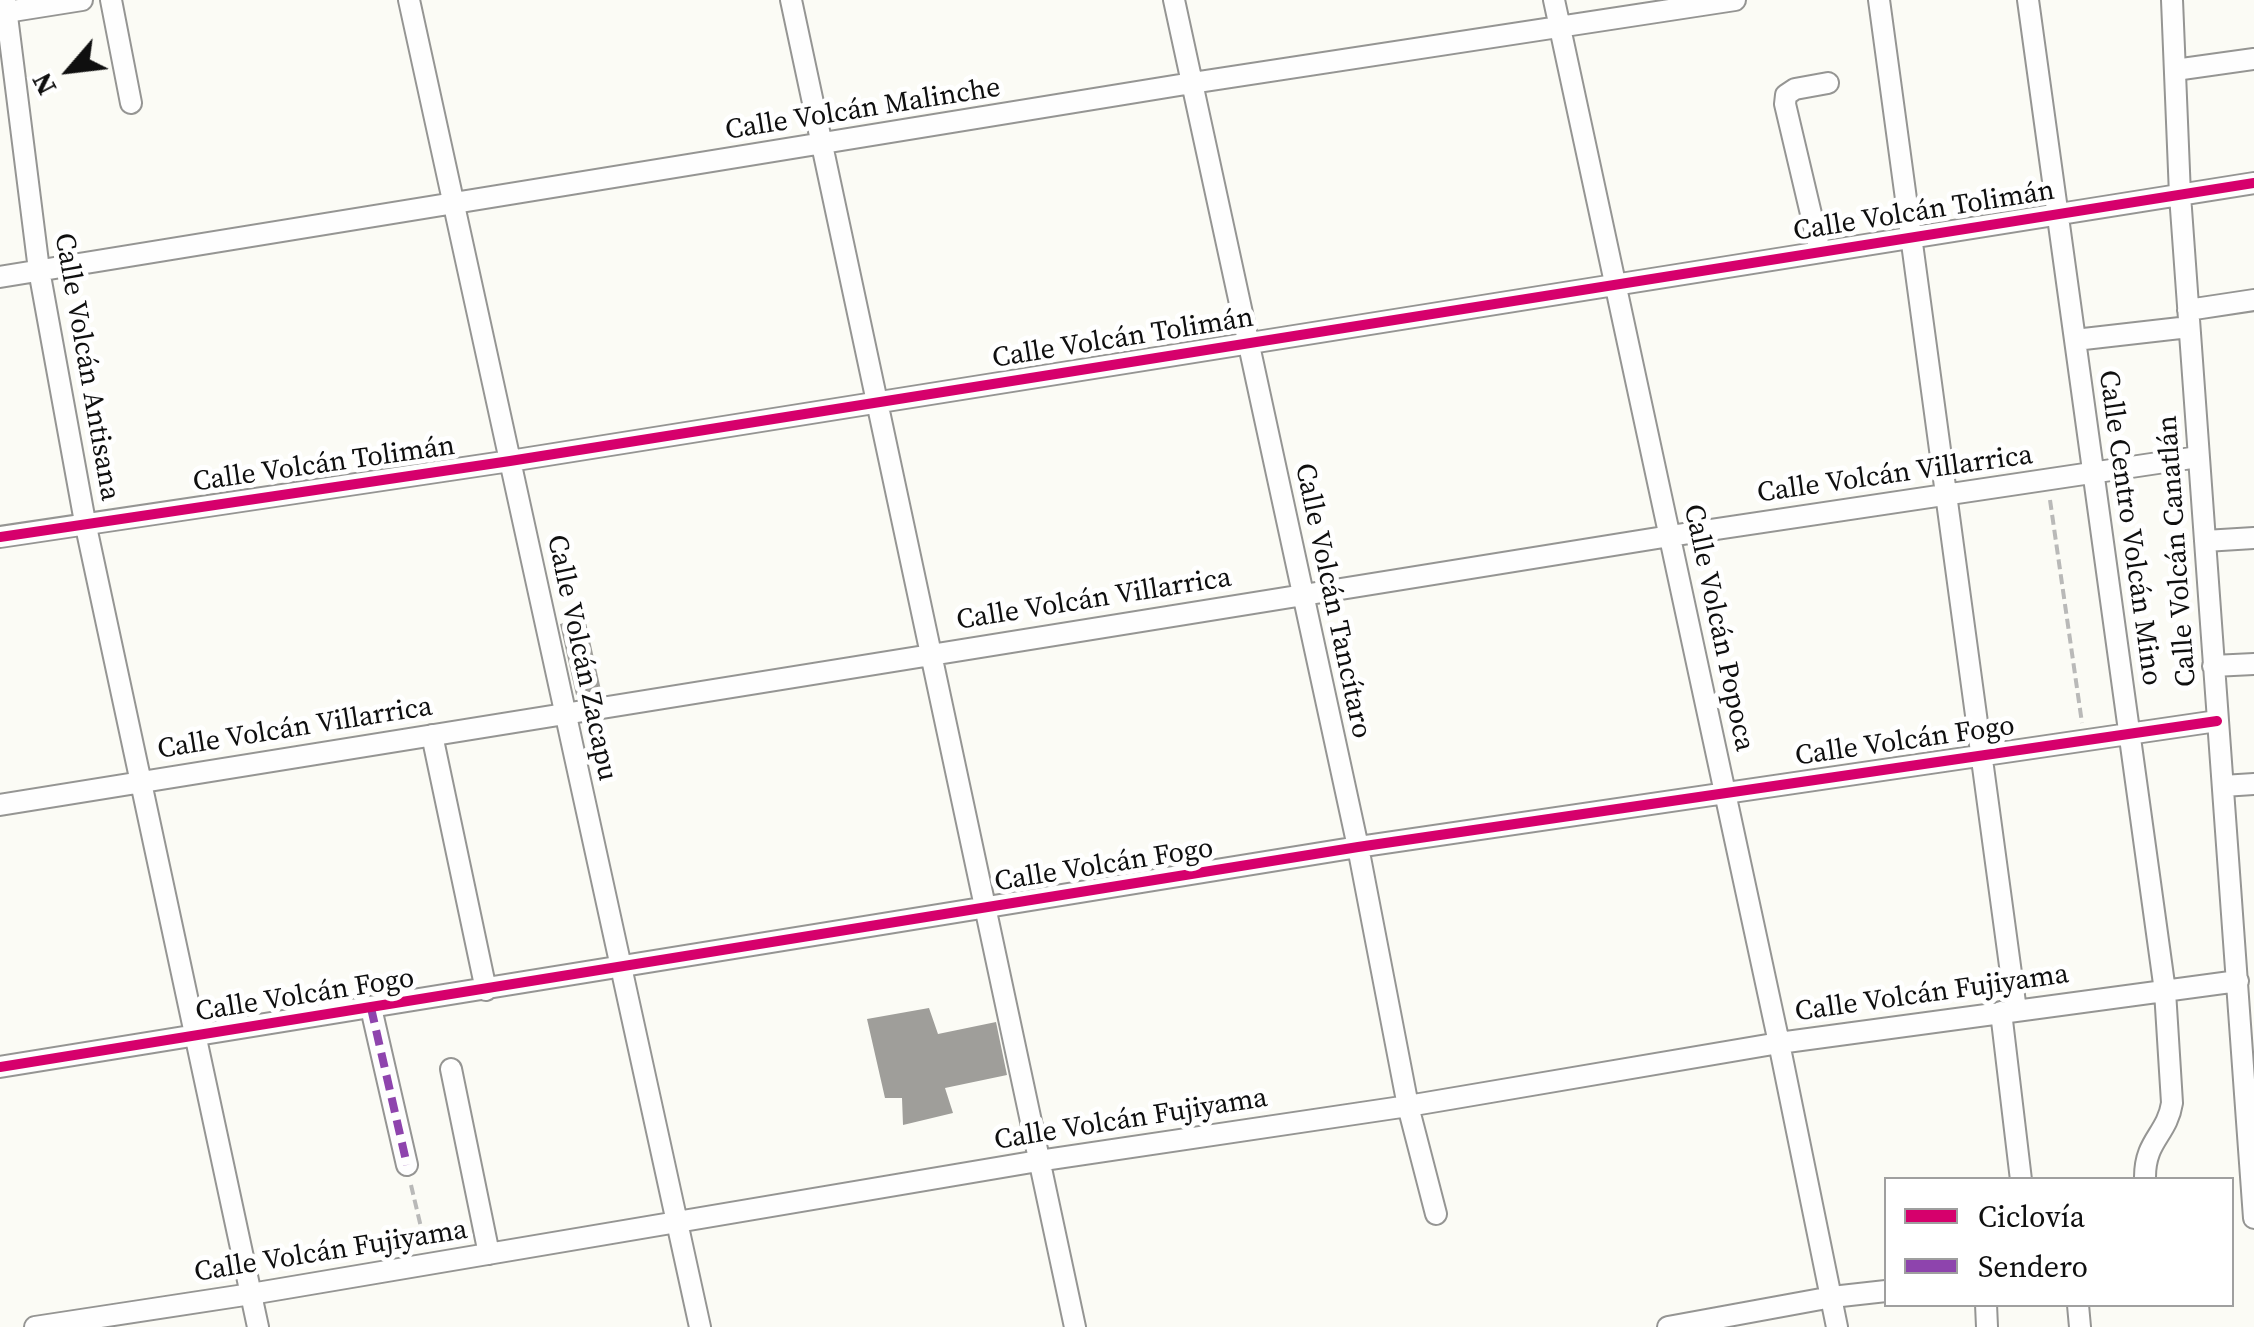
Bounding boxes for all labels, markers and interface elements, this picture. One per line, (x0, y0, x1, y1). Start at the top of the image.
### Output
north arrow (20, 20, 120, 120)
text: N (22, 66, 65, 102)
street label: Calle Volcán Malinche (723, 72, 1003, 148)
street label: Calle Volcán Tolimán (1791, 175, 2057, 249)
street label: Calle Volcán Antisana (46, 230, 126, 504)
street label: Calle Volcán Tolimán (990, 302, 1256, 376)
street label: Calle Centro Volcán Mino (2090, 368, 2168, 688)
street label: Calle Volcán Canatlán (2152, 414, 2204, 688)
street label: Calle Volcán Tolimán (191, 430, 457, 500)
street label: Calle Volcán Villarrica (1755, 439, 2035, 511)
street label: Calle Volcán Tancítaro (1286, 461, 1378, 741)
street label: Calle Volcán Popoca (1675, 501, 1761, 755)
street label: Calle Volcán Zacapu (539, 532, 623, 784)
street label: Calle Volcán Villarrica (954, 562, 1234, 638)
street label: Calle Volcán Villarrica (155, 691, 435, 767)
street label: Calle Volcán Fogo (1793, 710, 2017, 774)
street label: Calle Volcán Fogo (992, 832, 1216, 900)
street label: Calle Volcán Fujiyama (1793, 958, 2071, 1030)
street label: Calle Volcán Fogo (193, 962, 417, 1030)
street label: Calle Volcán Fujiyama (992, 1082, 1270, 1158)
legend (1884, 1177, 2234, 1307)
text: Ciclovía (1978, 1196, 2085, 1237)
street label: Calle Volcán Fujiyama (192, 1214, 470, 1290)
text: Sendero (1978, 1246, 2088, 1287)

